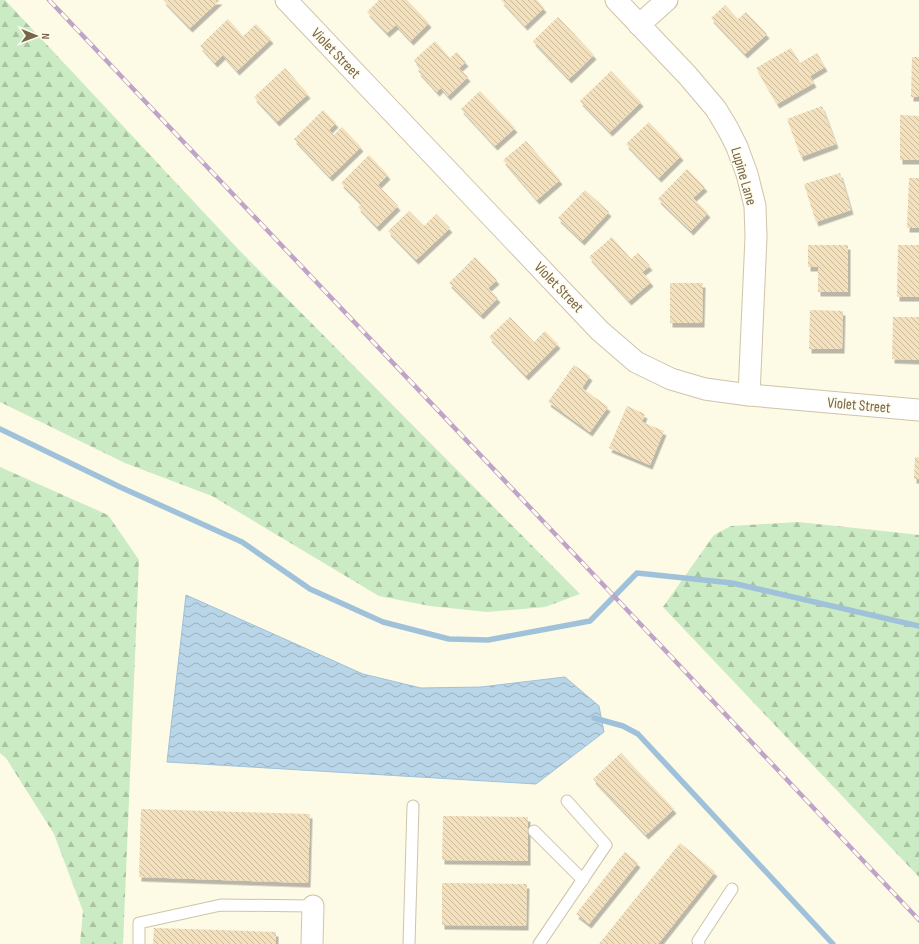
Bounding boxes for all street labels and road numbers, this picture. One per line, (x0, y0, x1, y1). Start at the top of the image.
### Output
street label: Violet Street (307, 24, 365, 83)
street label: Lupine Lane (726, 145, 761, 207)
street label: Violet Street (530, 258, 588, 317)
street label: Violet Street (827, 393, 892, 418)

